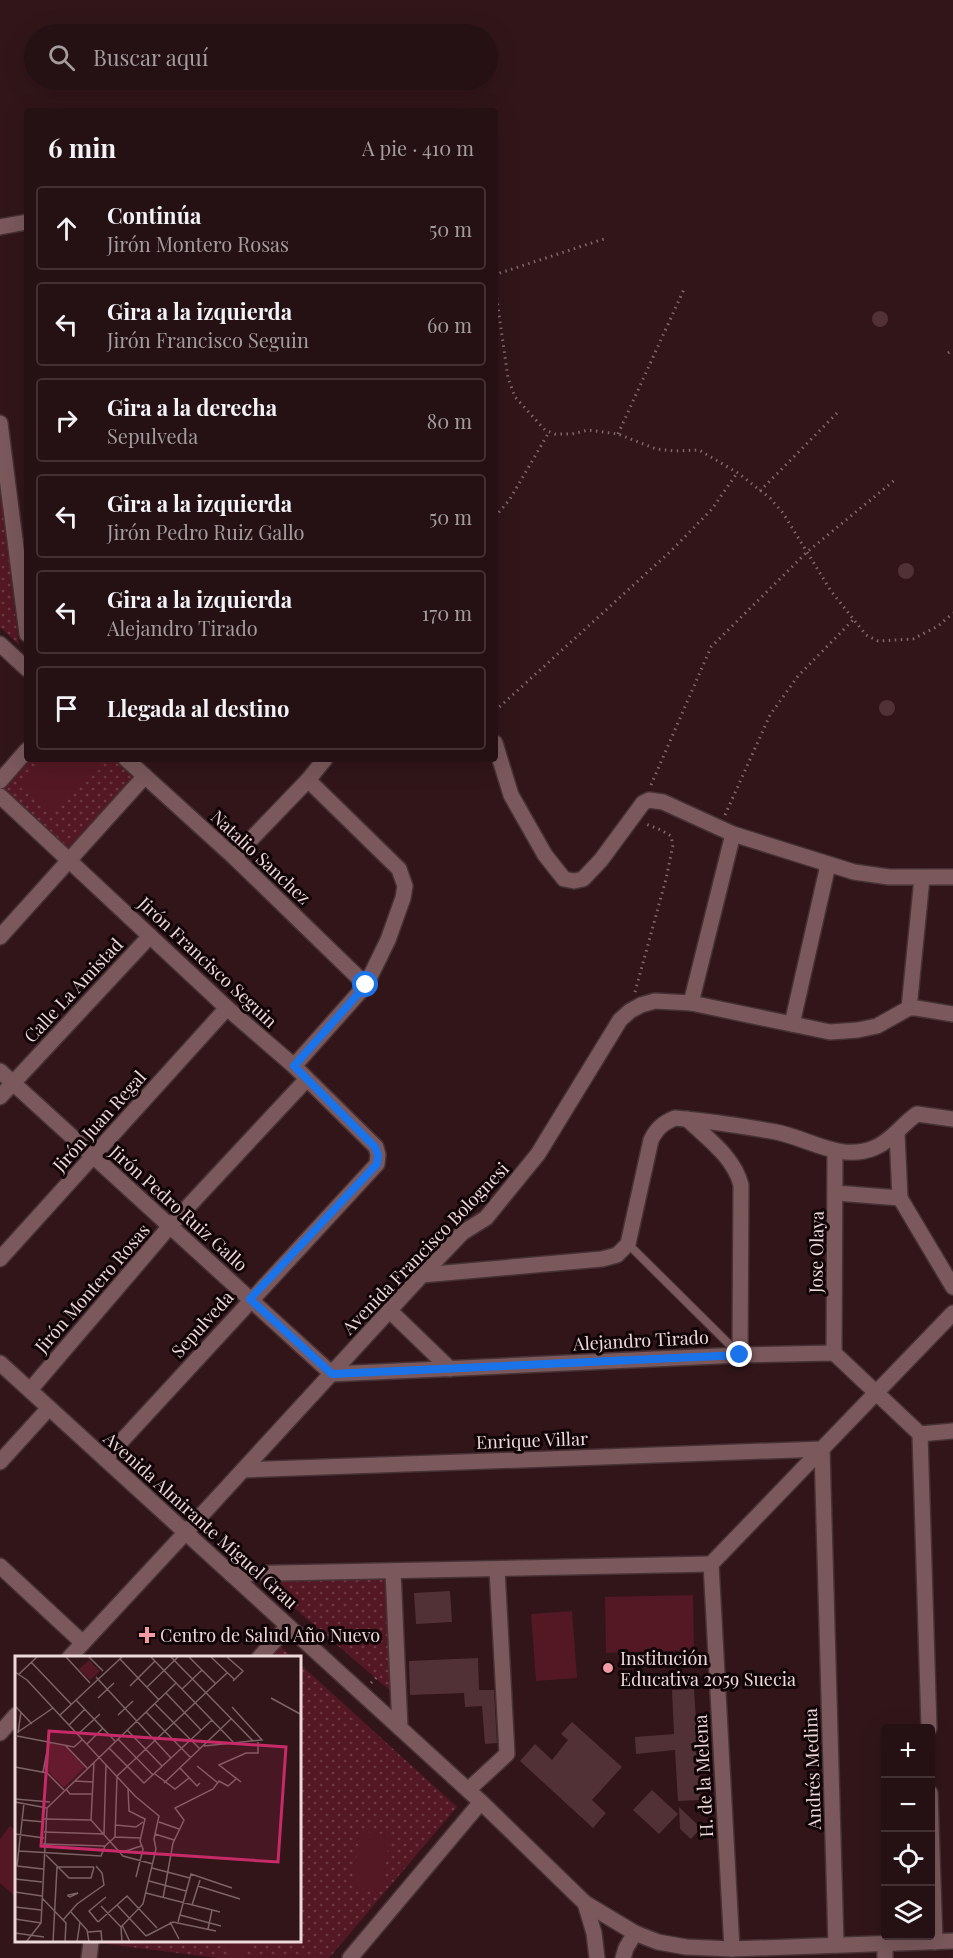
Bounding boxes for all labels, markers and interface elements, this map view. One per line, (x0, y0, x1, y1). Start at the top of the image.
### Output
search box (24, 24, 498, 90)
icon: search (45, 41, 78, 74)
text: Buscar aquí (93, 42, 208, 72)
text: 6 min (48, 130, 116, 165)
text: A pie · 410 m (362, 134, 474, 161)
text: Continúa (107, 200, 201, 230)
icon: ahead (50, 212, 83, 245)
text: 50 m (429, 215, 472, 242)
text: Jirón Montero Rosas (107, 230, 289, 257)
text: Gira a la izquierda (107, 296, 292, 326)
icon: left (50, 308, 83, 341)
text: 60 m (427, 311, 472, 338)
text: Jirón Francisco Seguin (107, 326, 309, 353)
text: Gira a la derecha (107, 392, 277, 422)
icon: right (50, 404, 83, 437)
text: 80 m (427, 407, 472, 434)
text: Sepulveda (107, 422, 198, 449)
text: Gira a la izquierda (107, 488, 292, 518)
icon: left (50, 500, 83, 533)
text: 50 m (429, 503, 472, 530)
text: Jirón Pedro Ruiz Gallo (107, 518, 304, 545)
text: Gira a la izquierda (107, 584, 292, 614)
icon: left (50, 596, 83, 629)
text: 170 m (422, 599, 472, 626)
text: Alejandro Tirado (107, 614, 258, 641)
icon: arrive (50, 692, 83, 725)
text: Llegada al destino (107, 693, 289, 723)
street label: Natalio Sanchez (206, 805, 316, 909)
street label: Jirón Francisco Seguin (133, 891, 283, 1033)
street label: Calle La Amistad (18, 932, 128, 1047)
route start (352, 971, 378, 997)
street label: Jirón Juan Regal (46, 1065, 151, 1177)
street label: Jirón Pedro Ruiz Gallo (104, 1139, 253, 1276)
street label: Avenida Francisco Bolognesi (336, 1157, 514, 1340)
street label: Jose Olaya (803, 1211, 829, 1294)
street label: Jirón Montero Rosas (29, 1218, 155, 1358)
street label: Sepulveda (166, 1285, 238, 1363)
street label: Alejandro Tirado (572, 1324, 710, 1356)
route end (726, 1341, 752, 1367)
street label: Avenida Almirante Miguel Grau (98, 1426, 304, 1614)
street label: Enrique Villar (476, 1426, 588, 1454)
place label: Centro de Salud Año Nuevo (160, 1623, 380, 1647)
marker: Centro de Salud Año Nuevo (138, 1626, 156, 1644)
place label: Institución Educativa 2059 Suecia (620, 1646, 796, 1691)
inset map (15, 1656, 302, 1943)
marker: Institución Educativa 2059 Suecia (601, 1661, 615, 1675)
street label: Andrés Medina (798, 1708, 826, 1831)
street label: H. de la Melena (688, 1714, 718, 1838)
map controls (881, 1724, 935, 1940)
button: + (881, 1724, 935, 1778)
button: − (881, 1778, 935, 1832)
button: locate (881, 1832, 935, 1886)
button: layers (881, 1886, 935, 1940)

